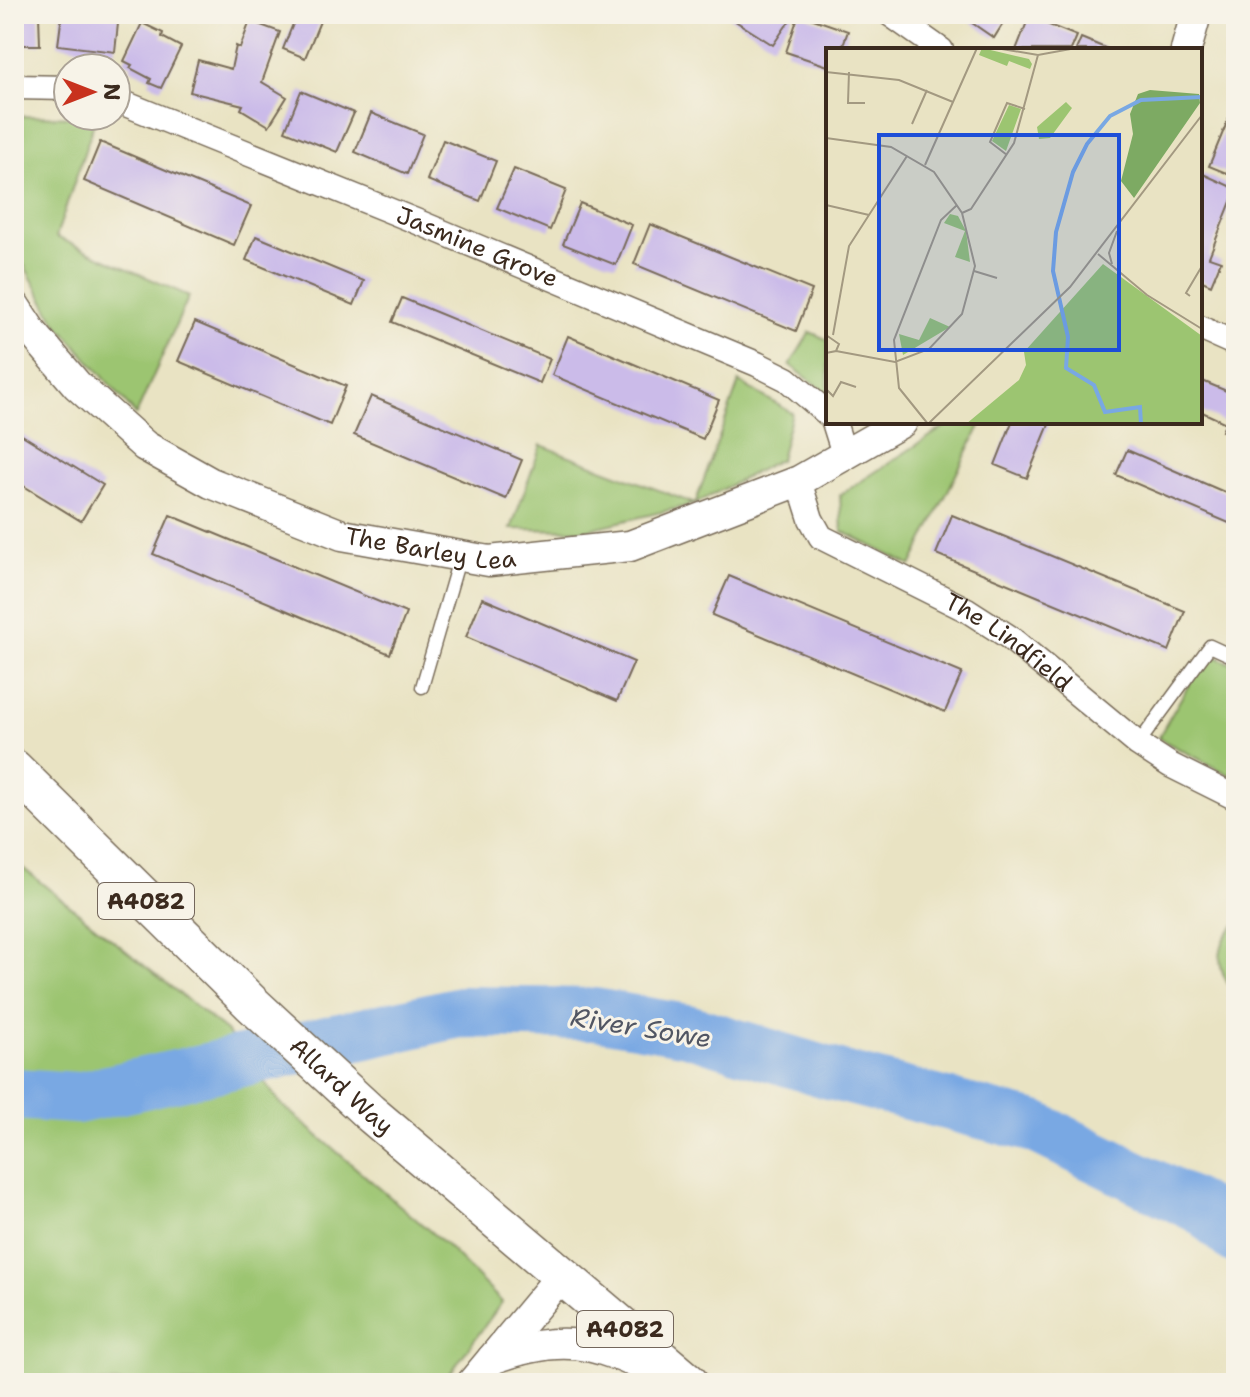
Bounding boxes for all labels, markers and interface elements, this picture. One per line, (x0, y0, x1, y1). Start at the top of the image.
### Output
inset map (826, 48, 1202, 424)
north arrow (52, 52, 132, 132)
text: N (97, 83, 126, 101)
street label: Jasmine Grove (392, 199, 563, 295)
street label: The Barley Lea (343, 520, 518, 577)
street label: The Lindfield (939, 586, 1079, 699)
road number: A4082 (98, 883, 194, 919)
water label: River Sowe (568, 999, 714, 1055)
street label: Allard Way (283, 1030, 400, 1142)
road number: A4082 (577, 1311, 673, 1347)

